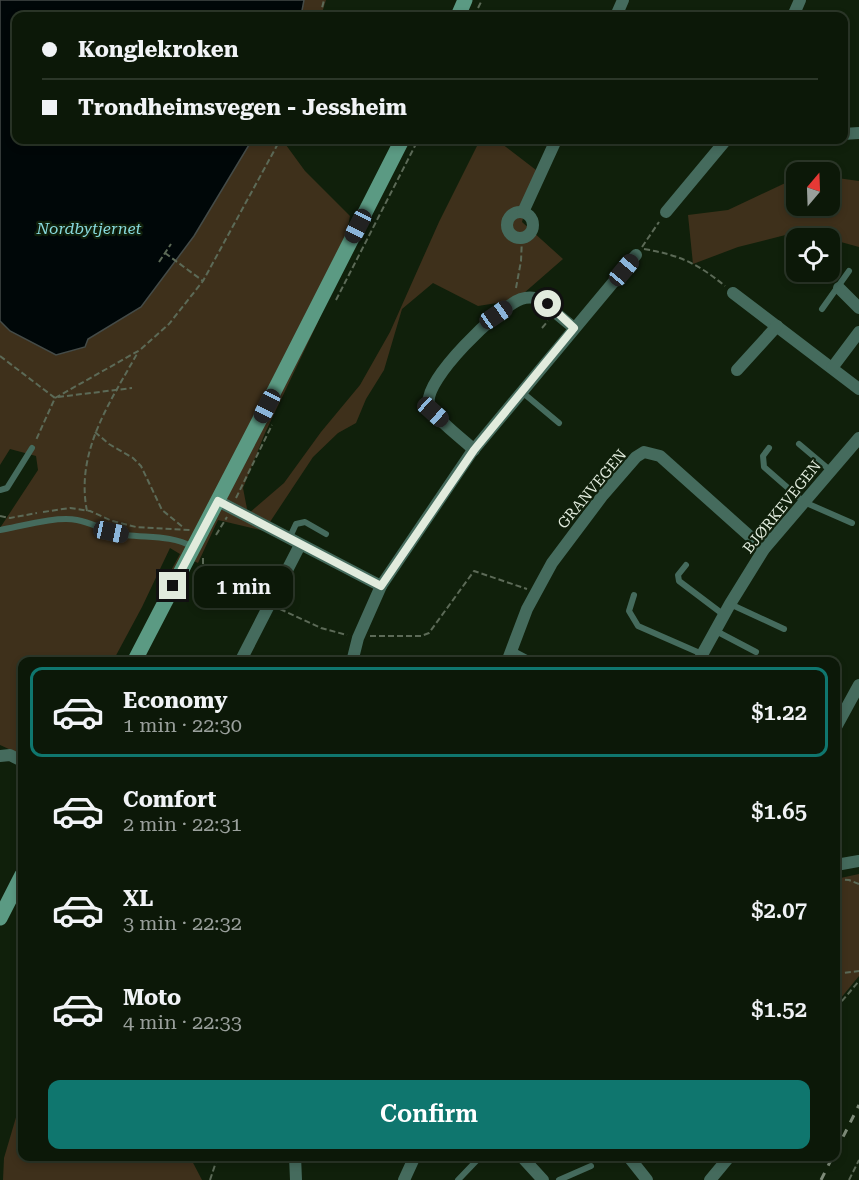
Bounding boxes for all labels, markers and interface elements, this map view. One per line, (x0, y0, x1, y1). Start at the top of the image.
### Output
text: Konglekroken (78, 37, 239, 62)
text: Trondheimsvegen - Jessheim (78, 95, 407, 120)
north arrow (786, 162, 840, 216)
map controls (786, 162, 840, 282)
car (342, 206, 374, 246)
water label: Nordbytjernet (35, 219, 142, 238)
button: locate (786, 228, 840, 282)
car (606, 250, 642, 290)
route start (534, 290, 561, 317)
car (476, 297, 516, 333)
car (251, 386, 283, 426)
car (414, 393, 452, 431)
street label: GRANVEGEN (554, 446, 630, 532)
street label: BJØRKEVEGEN (739, 457, 825, 557)
car (92, 519, 130, 545)
callout: 1 min (194, 565, 293, 607)
route end (159, 572, 186, 599)
text: 1 min (216, 575, 271, 599)
icon: car (51, 685, 105, 739)
text: Economy (123, 688, 227, 713)
text: $1.22 (751, 700, 807, 725)
text: 1 min · 22:30 (123, 713, 242, 737)
icon: car (51, 784, 105, 838)
text: Comfort (123, 787, 216, 812)
text: $1.65 (751, 799, 807, 824)
text: 2 min · 22:31 (123, 812, 242, 836)
icon: car (51, 883, 105, 937)
text: XL (123, 886, 153, 911)
text: $2.07 (751, 898, 807, 923)
text: 3 min · 22:32 (123, 911, 242, 935)
icon: car (51, 982, 105, 1036)
text: Moto (123, 985, 181, 1010)
text: $1.52 (751, 997, 807, 1022)
text: 4 min · 22:33 (123, 1010, 242, 1034)
button: Confirm (48, 1080, 810, 1149)

